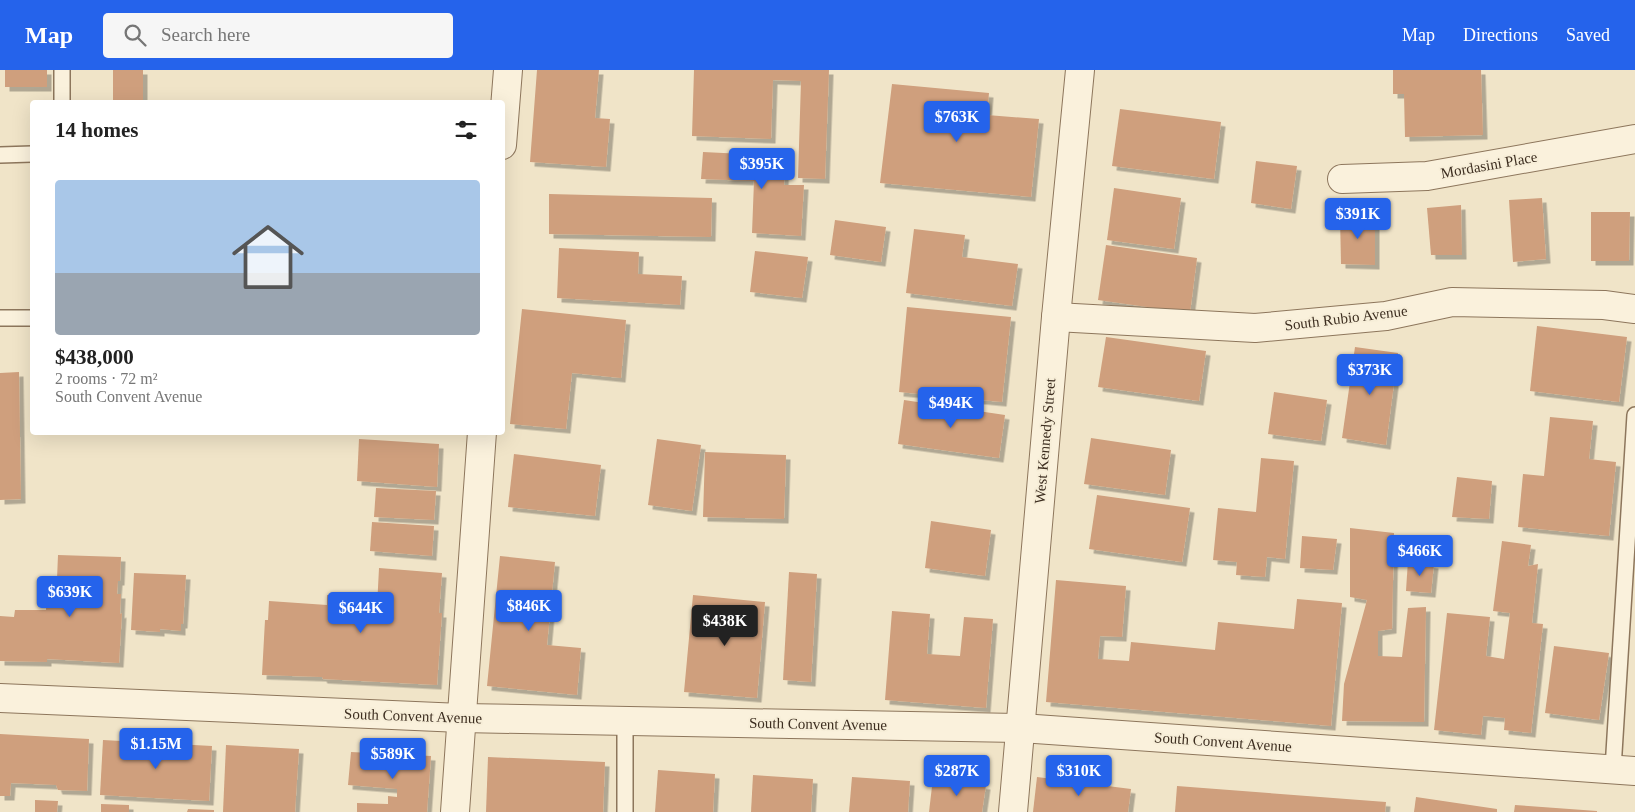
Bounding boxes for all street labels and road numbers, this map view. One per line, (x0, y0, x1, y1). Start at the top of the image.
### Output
street label: Mordasini Place (1439, 149, 1539, 181)
street label: South Rubio Avenue (1284, 302, 1409, 333)
street label: West Kennedy Street (1032, 377, 1059, 505)
street label: South Convent Avenue (344, 706, 483, 726)
street label: South Convent Avenue (749, 715, 887, 733)
street label: South Convent Avenue (1154, 729, 1293, 755)

